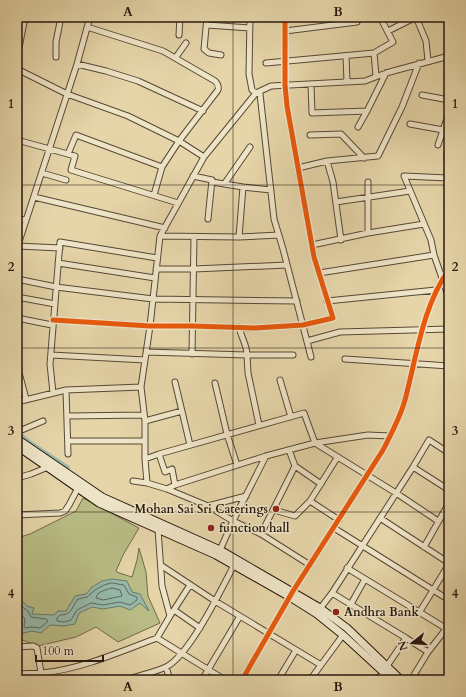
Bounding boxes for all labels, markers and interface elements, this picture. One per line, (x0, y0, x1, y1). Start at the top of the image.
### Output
text: A (123, 3, 133, 21)
text: B (333, 3, 343, 21)
text: 1 (8, 95, 14, 113)
text: 1 (452, 95, 458, 113)
text: 2 (8, 258, 15, 276)
text: 2 (452, 258, 459, 276)
text: 3 (8, 422, 15, 440)
text: 3 (452, 422, 459, 440)
place label: Mohan Sai Sri Caterings (135, 501, 268, 517)
marker: Mohan Sai Sri Caterings (271, 504, 281, 514)
place label: function hall (219, 520, 290, 536)
marker: function hall (206, 523, 216, 533)
text: 4 (8, 585, 15, 603)
text: 4 (452, 585, 459, 603)
place label: Andhra Bank (344, 604, 419, 620)
marker: Andhra Bank (331, 607, 341, 617)
north arrow (392, 623, 432, 663)
scale bar (36, 637, 103, 663)
text: N (394, 639, 411, 653)
text: 100 m (42, 643, 75, 659)
text: A (123, 678, 133, 696)
text: B (333, 678, 343, 696)

